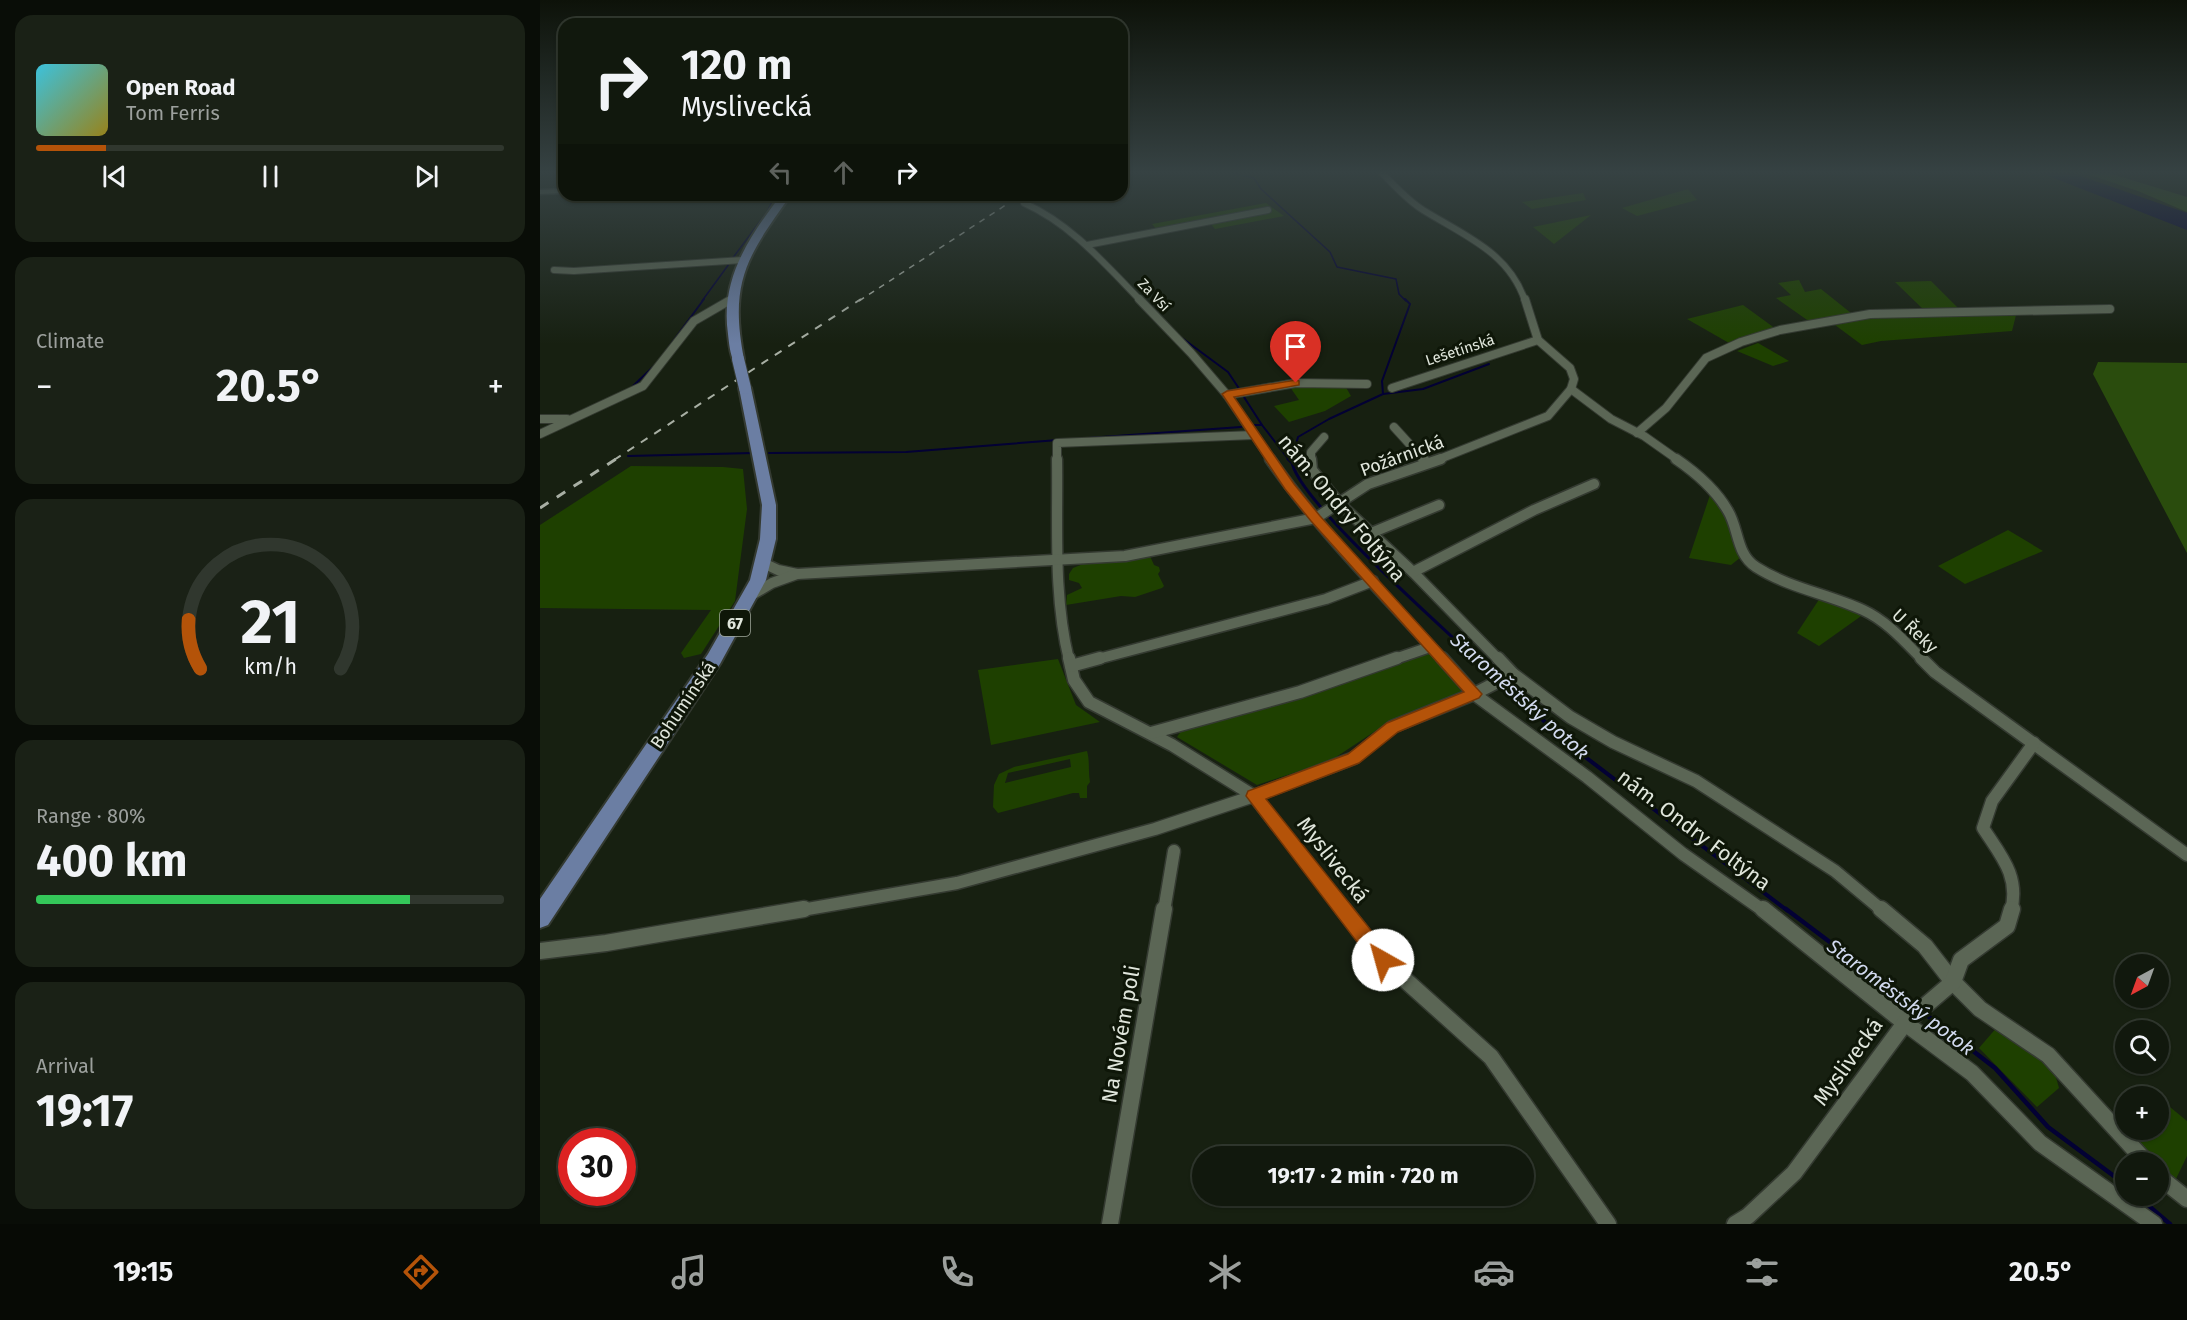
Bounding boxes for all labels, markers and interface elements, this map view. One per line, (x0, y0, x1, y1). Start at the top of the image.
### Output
text: 120 m (681, 40, 792, 90)
icon: right (582, 42, 660, 120)
text: Open Road (126, 74, 236, 101)
text: Myslivecká (681, 91, 812, 123)
text: Tom Ferris (126, 101, 220, 125)
icon: left (764, 156, 797, 189)
icon: ahead (827, 156, 860, 189)
icon: right (890, 156, 923, 189)
icon: previous (98, 160, 131, 193)
icon: pause (254, 160, 287, 193)
icon: next (410, 160, 443, 193)
street label: Za Vsí (1134, 275, 1174, 315)
pin (1270, 321, 1321, 383)
text: Climate (36, 329, 104, 353)
icon: arrive (1279, 330, 1312, 363)
street label: Lešetínská (1423, 330, 1497, 370)
text: 20.5° (216, 359, 324, 413)
text: − (36, 367, 53, 407)
text: + (488, 367, 504, 407)
street label: nám. Ondry Foltýna (1272, 429, 1412, 587)
street label: Požárnická (1357, 431, 1447, 481)
text: 21 (240, 585, 300, 660)
street label: U Řeky (1887, 604, 1943, 658)
road number: 67 (720, 610, 750, 636)
water label: Staroměstský potok (1445, 627, 1594, 765)
text: km/h (243, 654, 297, 680)
street label: Bohumínská (646, 657, 720, 753)
street label: nám. Ondry Foltýna (1612, 764, 1776, 896)
text: Range · 80% (36, 804, 146, 828)
street label: Myslivecká (1291, 812, 1375, 908)
text: 400 km (36, 834, 188, 888)
position arrow (1351, 928, 1415, 992)
water label: Staroměstský potok (1822, 933, 1980, 1060)
north arrow (2115, 954, 2169, 1008)
map controls (2115, 954, 2169, 1206)
street label: Na Novém poli (1096, 963, 1146, 1105)
street label: Myslivecká (1808, 1013, 1888, 1111)
button: search (2115, 1020, 2169, 1074)
text: Arrival (36, 1054, 95, 1078)
text: 19:17 (36, 1084, 133, 1138)
button: + (2115, 1086, 2169, 1140)
speed limit sign: 30 (558, 1128, 636, 1206)
button: − (2115, 1152, 2169, 1206)
text: 19:17 · 2 min · 720 m (1267, 1162, 1459, 1189)
icon: directions (400, 1251, 442, 1293)
icon: music (668, 1251, 710, 1293)
icon: phone (936, 1251, 978, 1293)
icon: climate (1204, 1251, 1246, 1293)
icon: car (1473, 1251, 1515, 1293)
icon: filters (1741, 1251, 1783, 1293)
text: 19:15 (113, 1256, 173, 1288)
text: 20.5° (2009, 1256, 2074, 1288)

